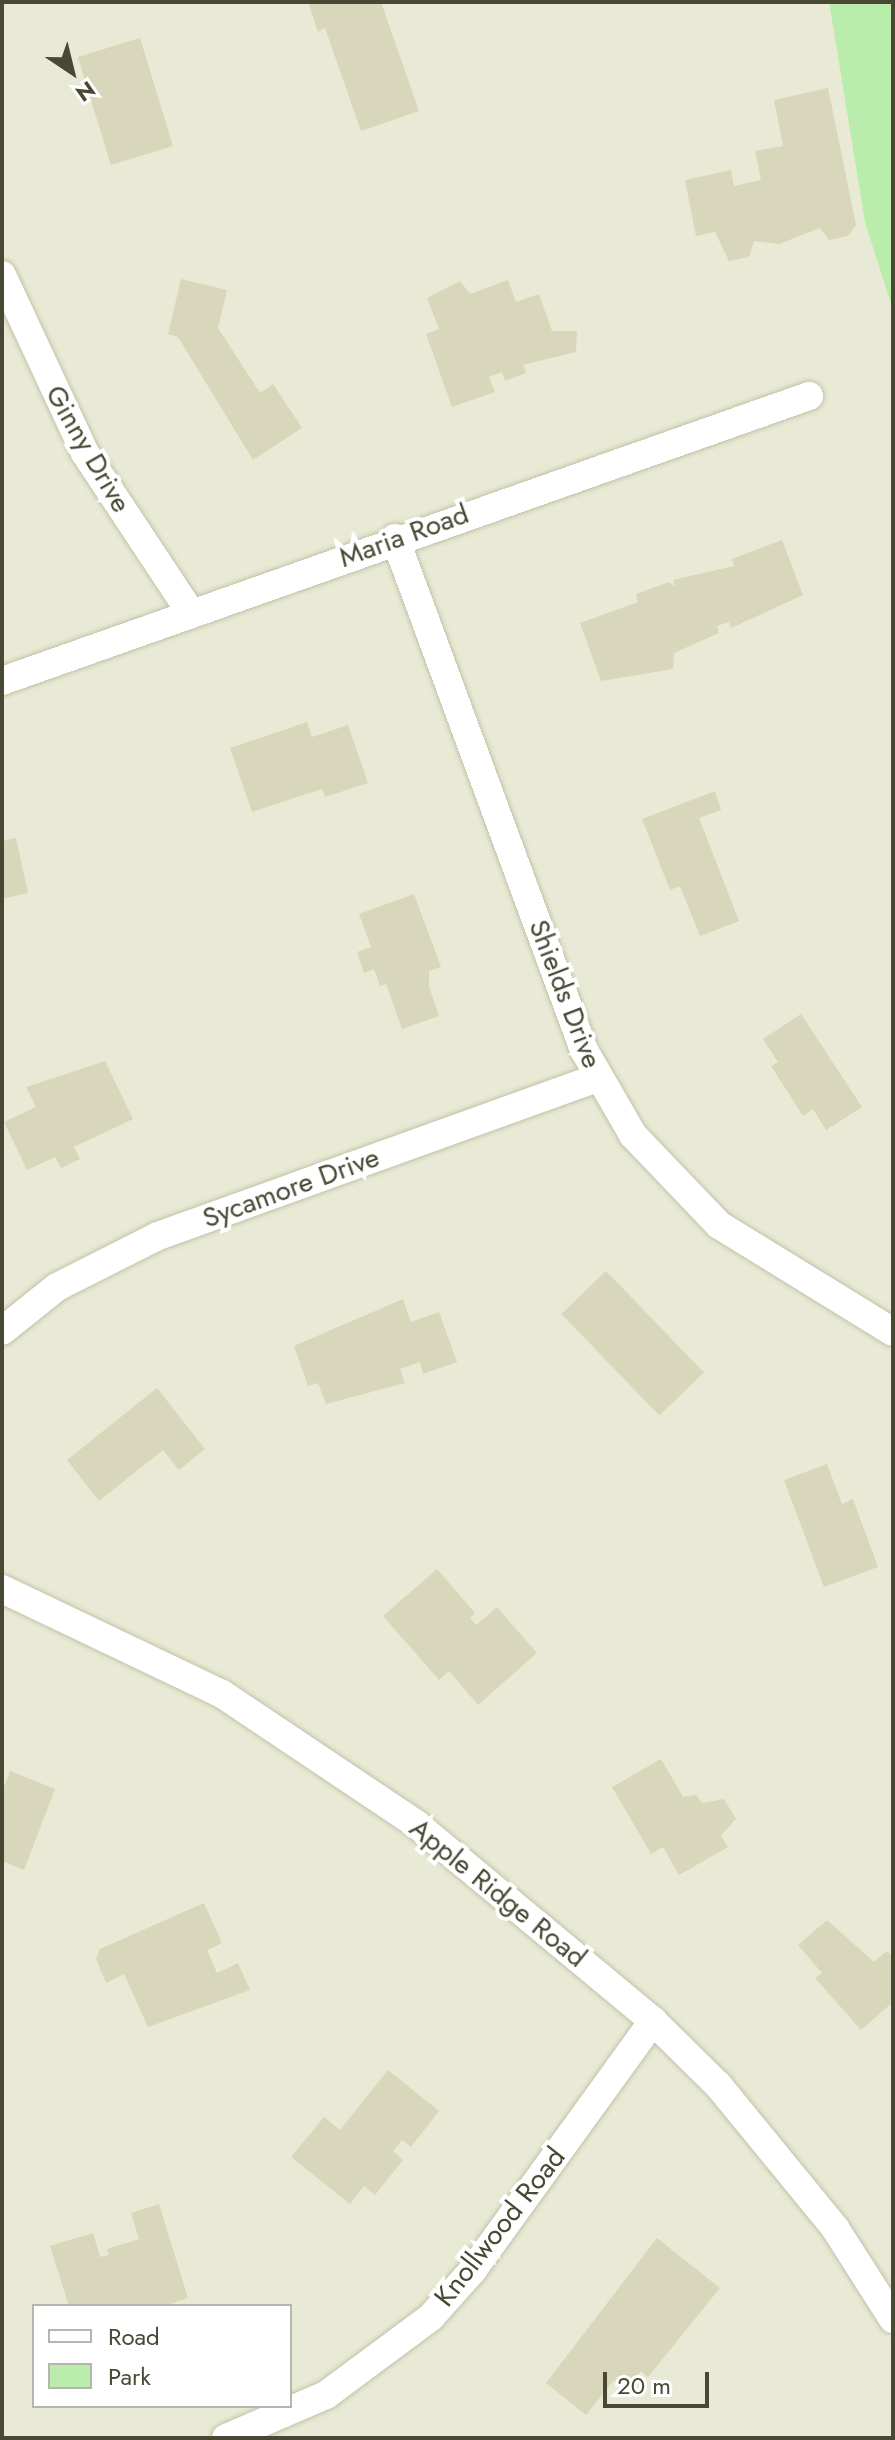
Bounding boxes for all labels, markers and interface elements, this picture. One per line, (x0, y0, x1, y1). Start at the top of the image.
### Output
north arrow (32, 32, 112, 112)
text: N (69, 74, 102, 110)
street label: Ginny Drive (38, 379, 138, 519)
street label: Maria Road (335, 497, 473, 575)
street label: Shields Drive (521, 915, 609, 1073)
street label: Sycamore Drive (198, 1140, 384, 1236)
street label: Apple Ridge Road (403, 1811, 593, 1975)
street label: Knollwood Road (427, 2141, 573, 2313)
legend (32, 2304, 292, 2408)
text: Road (108, 2319, 160, 2354)
scale bar (607, 2356, 713, 2406)
text: Park (108, 2359, 151, 2394)
text: 20 m (617, 2368, 671, 2403)

